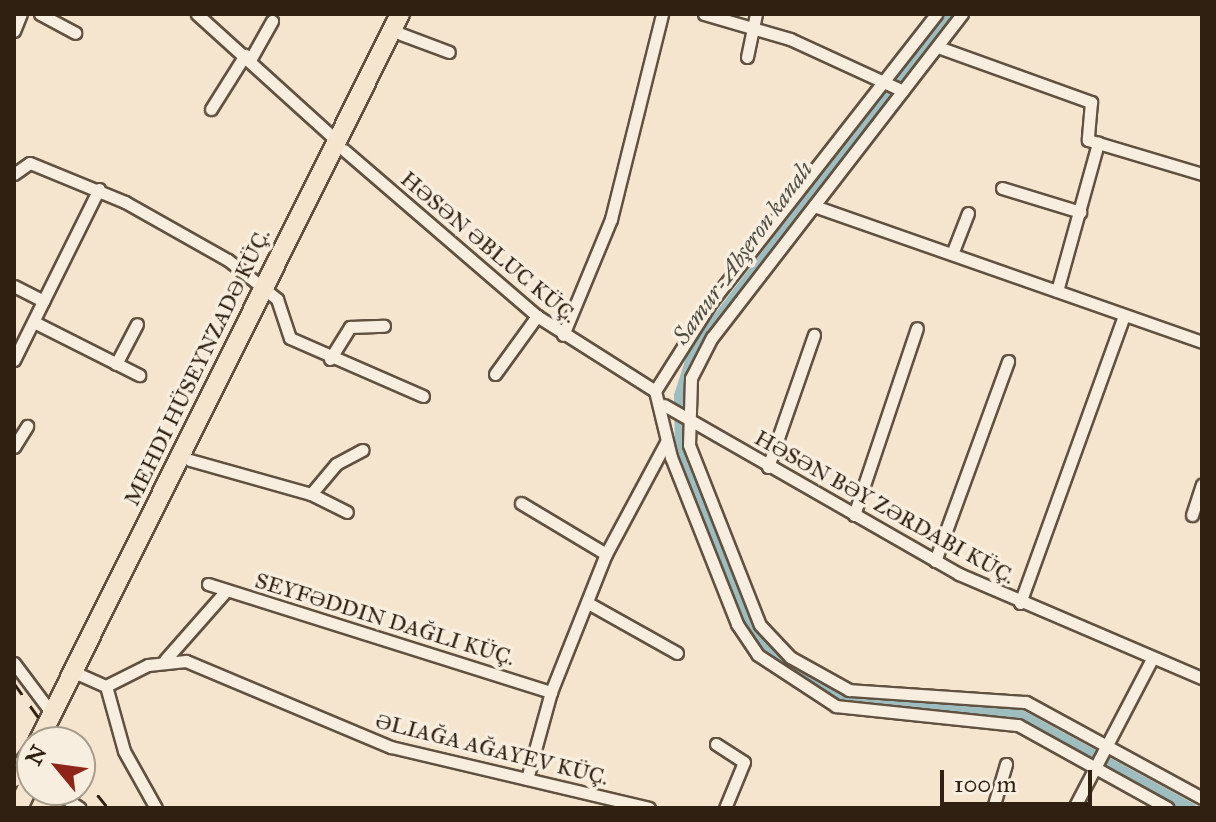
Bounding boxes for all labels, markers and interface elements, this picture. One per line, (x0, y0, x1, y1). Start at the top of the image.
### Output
water label: Samur-Abşeron kanalı (667, 156, 819, 350)
street label: HƏSƏN ƏBLUC KÜÇ. (395, 166, 583, 328)
street label: MEHDI HÜSEYNZADƏ KÜÇ. (118, 224, 276, 510)
street label: HƏSƏN BƏY ZƏRDABI KÜÇ. (750, 424, 1020, 590)
street label: SEYFƏDDIN DAĞLI KÜÇ. (252, 567, 518, 671)
street label: ƏLIAĞA AĞAYEV KÜÇ. (373, 707, 611, 791)
north arrow (16, 726, 96, 806)
text: N (20, 740, 53, 770)
scale bar (944, 754, 1096, 804)
text: 100 m (954, 769, 1017, 799)

